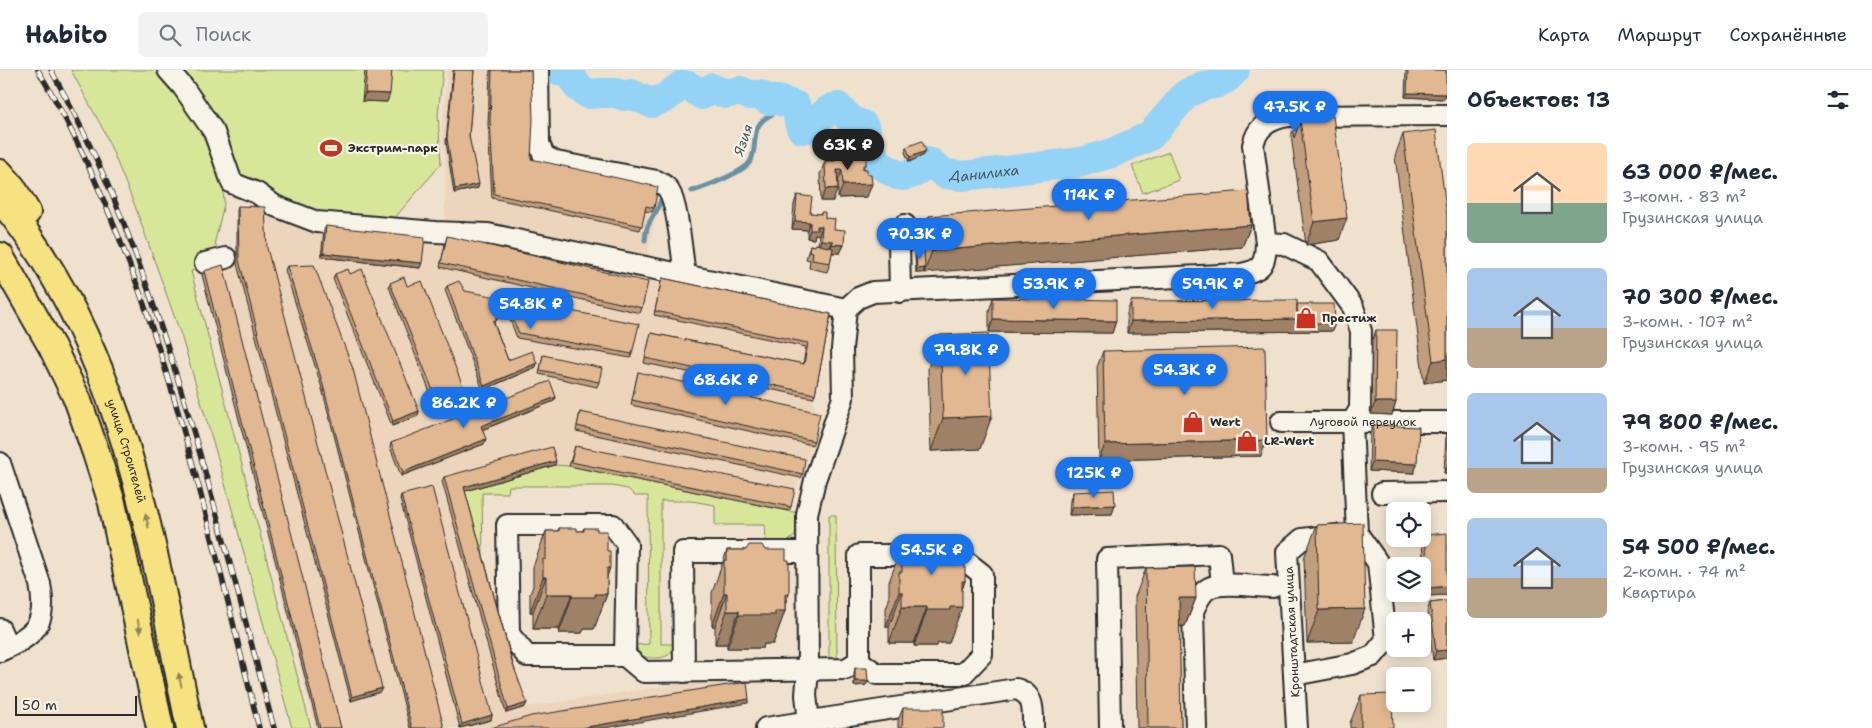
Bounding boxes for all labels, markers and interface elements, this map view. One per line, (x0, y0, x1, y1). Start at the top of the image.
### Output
search box (138, 12, 488, 57)
text: Habito (25, 19, 108, 51)
icon: search (156, 21, 184, 49)
text: Поиск (196, 22, 251, 47)
text: Карта (1538, 23, 1589, 47)
text: Маршрут (1617, 23, 1701, 47)
text: Сохранённые (1729, 23, 1847, 47)
text: Объектов: 13 (1467, 86, 1610, 114)
icon: filters (1824, 86, 1852, 114)
pin: 47.5K ₽ (1249, 90, 1341, 133)
text: 47.5K ₽ (1264, 96, 1326, 117)
water label: Язия (729, 121, 757, 159)
pin: 63K ₽ (813, 128, 883, 171)
text: 63K ₽ (823, 134, 873, 155)
sports icon: Экстрим-парк (318, 135, 344, 161)
place label: Экстрим-парк (348, 140, 438, 156)
text: 63 000 ₽/мес. (1622, 158, 1778, 186)
water label: Данилиха (948, 160, 1020, 185)
icon: home (1507, 163, 1567, 223)
pin: 114K ₽ (1048, 178, 1130, 221)
text: 114K ₽ (1063, 184, 1115, 205)
text: 3-комн. · 83 m² (1622, 186, 1747, 207)
text: Грузинская улица (1622, 207, 1763, 228)
pin: 70.3K ₽ (874, 218, 966, 260)
text: 70.3K ₽ (888, 223, 952, 244)
pin: 53.9K ₽ (1008, 268, 1100, 310)
pin: 59.9K ₽ (1167, 268, 1259, 310)
text: 53.9K ₽ (1023, 273, 1085, 294)
text: 59.9K ₽ (1182, 273, 1244, 294)
text: 70 300 ₽/мес. (1622, 283, 1779, 311)
pin: 54.8K ₽ (485, 288, 577, 330)
icon: home (1507, 288, 1567, 348)
text: 54.8K ₽ (499, 293, 563, 314)
shop icon: Престиж (1293, 305, 1319, 331)
place label: Престиж (1322, 310, 1377, 326)
text: 3-комн. · 107 m² (1622, 311, 1753, 332)
text: Грузинская улица (1622, 332, 1763, 353)
pin: 79.8K ₽ (920, 334, 1012, 376)
text: 79.8K ₽ (933, 339, 999, 360)
pin: 54.3K ₽ (1139, 354, 1231, 396)
text: 54.3K ₽ (1153, 359, 1217, 380)
pin: 68.6K ₽ (680, 364, 772, 406)
text: 68.6K ₽ (694, 369, 758, 390)
pin: 86.2K ₽ (418, 386, 510, 429)
text: 86.2K ₽ (431, 392, 497, 413)
street label: улица Строителей (103, 397, 150, 505)
text: 79 800 ₽/мес. (1622, 408, 1779, 436)
shop icon: Wert (1180, 409, 1206, 435)
icon: home (1507, 413, 1567, 473)
place label: Wert (1210, 414, 1241, 430)
street label: Луговой переулок (1310, 414, 1417, 430)
shop icon: LR-Wert (1234, 428, 1260, 454)
place label: LR-Wert (1264, 433, 1315, 449)
text: 3-комн. · 95 m² (1622, 436, 1746, 457)
pin: 125K ₽ (1053, 456, 1135, 499)
text: Грузинская улица (1622, 457, 1763, 478)
text: 125K ₽ (1066, 462, 1122, 483)
map controls (1386, 502, 1431, 712)
button: locate (1386, 502, 1431, 547)
one-way arrow (143, 514, 151, 529)
text: 54 500 ₽/мес. (1622, 533, 1776, 561)
pin: 54.5K ₽ (886, 534, 978, 576)
icon: home (1507, 538, 1567, 598)
text: 54.5K ₽ (901, 539, 963, 560)
button: layers (1386, 557, 1431, 602)
text: 2-комн. · 74 m² (1622, 561, 1746, 582)
street label: Кронштадтская улица (1281, 566, 1303, 698)
text: Квартира (1622, 582, 1696, 603)
button: + (1386, 612, 1431, 657)
one-way arrow (135, 619, 143, 634)
button: − (1386, 667, 1431, 712)
one-way arrow (176, 672, 184, 688)
scale bar (15, 693, 138, 716)
text: 50 m (22, 696, 57, 714)

